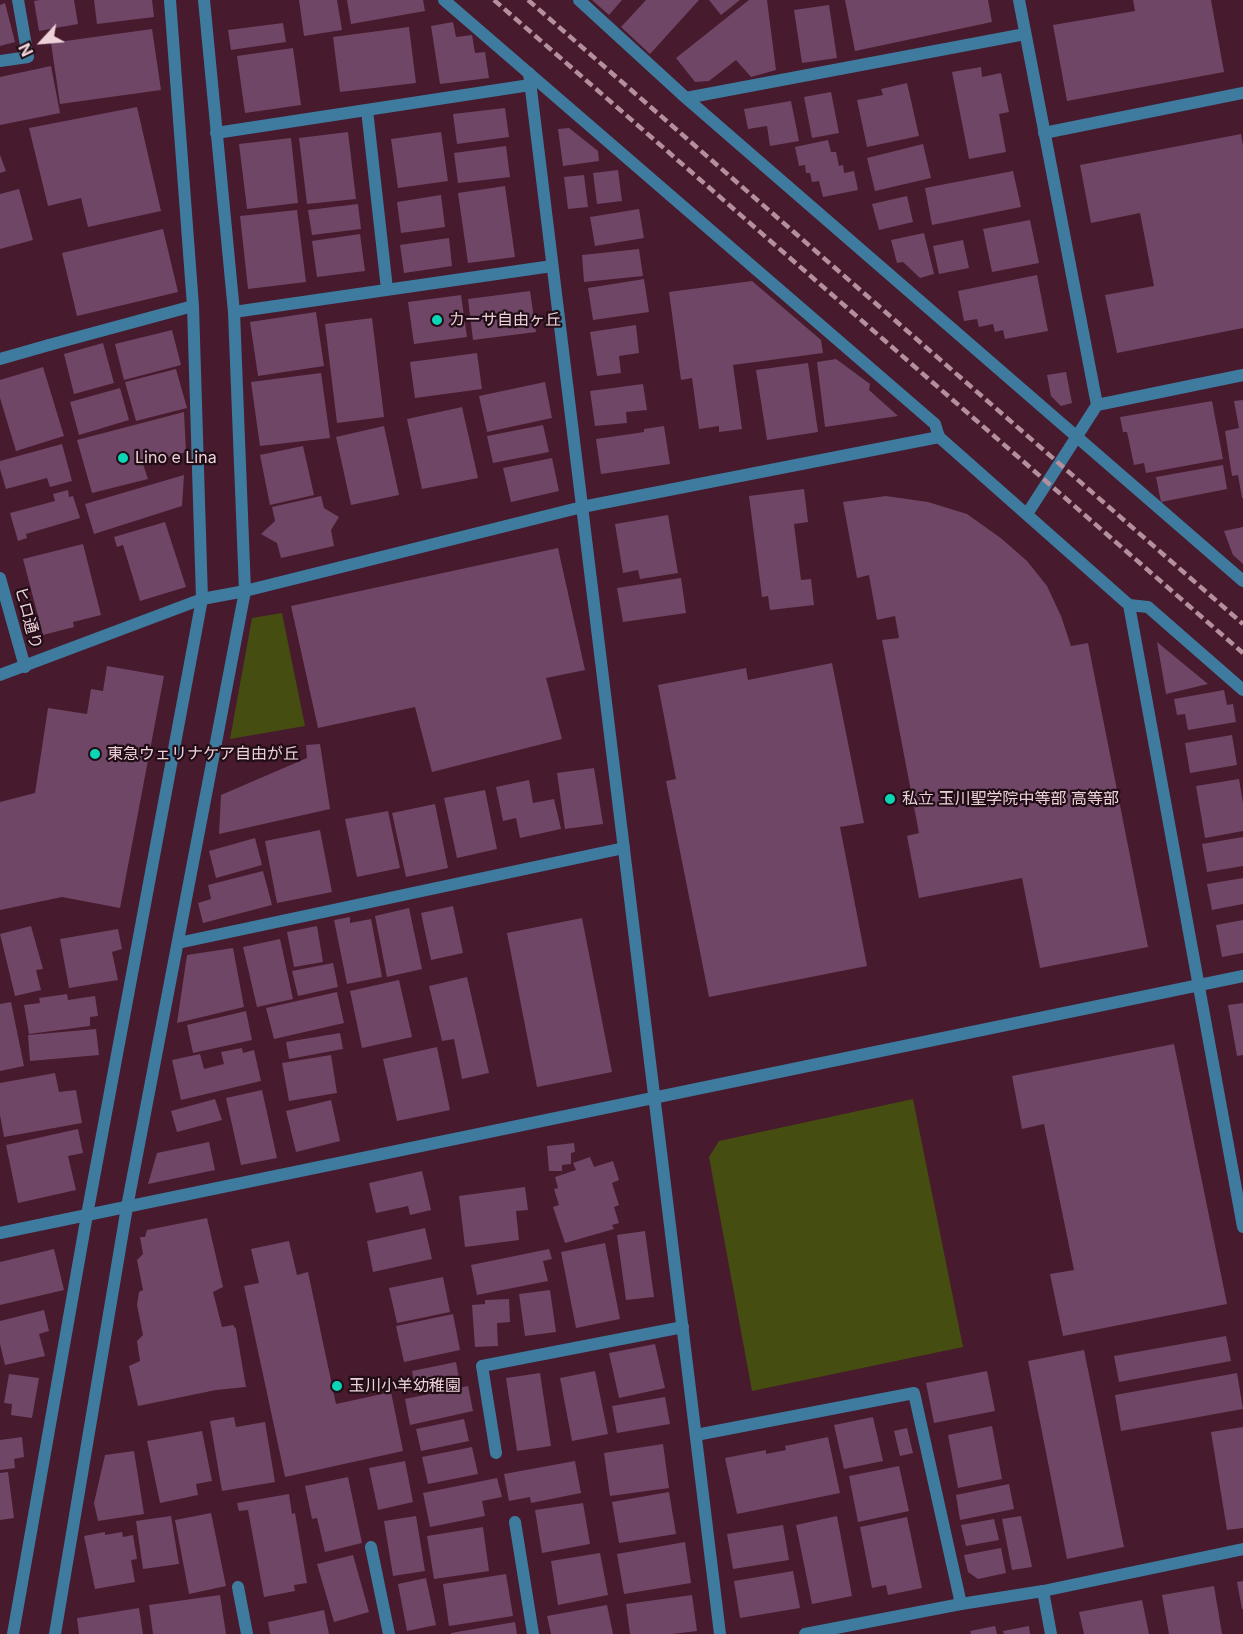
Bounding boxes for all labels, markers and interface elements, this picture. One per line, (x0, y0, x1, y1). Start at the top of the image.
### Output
north arrow (12, 12, 72, 72)
text: N (14, 40, 37, 60)
place label: カーサ自由ヶ丘 (449, 310, 561, 330)
marker: カーサ自由ヶ丘 (430, 313, 444, 327)
place label: Lino e Lina (135, 448, 217, 468)
marker: Lino e Lina (116, 451, 130, 465)
street label: ヒロ通り (10, 585, 46, 651)
place label: 東急ウェリナケア自由が丘 (107, 744, 299, 764)
marker: 東急ウェリナケア自由が丘 (88, 747, 102, 761)
place label: 私立 玉川聖学院中等部 高等部 (902, 789, 1119, 809)
marker: 私立 玉川聖学院中等部 高等部 (883, 792, 897, 806)
place label: 玉川小羊幼稚園 (349, 1376, 461, 1396)
marker: 玉川小羊幼稚園 (330, 1379, 344, 1393)

